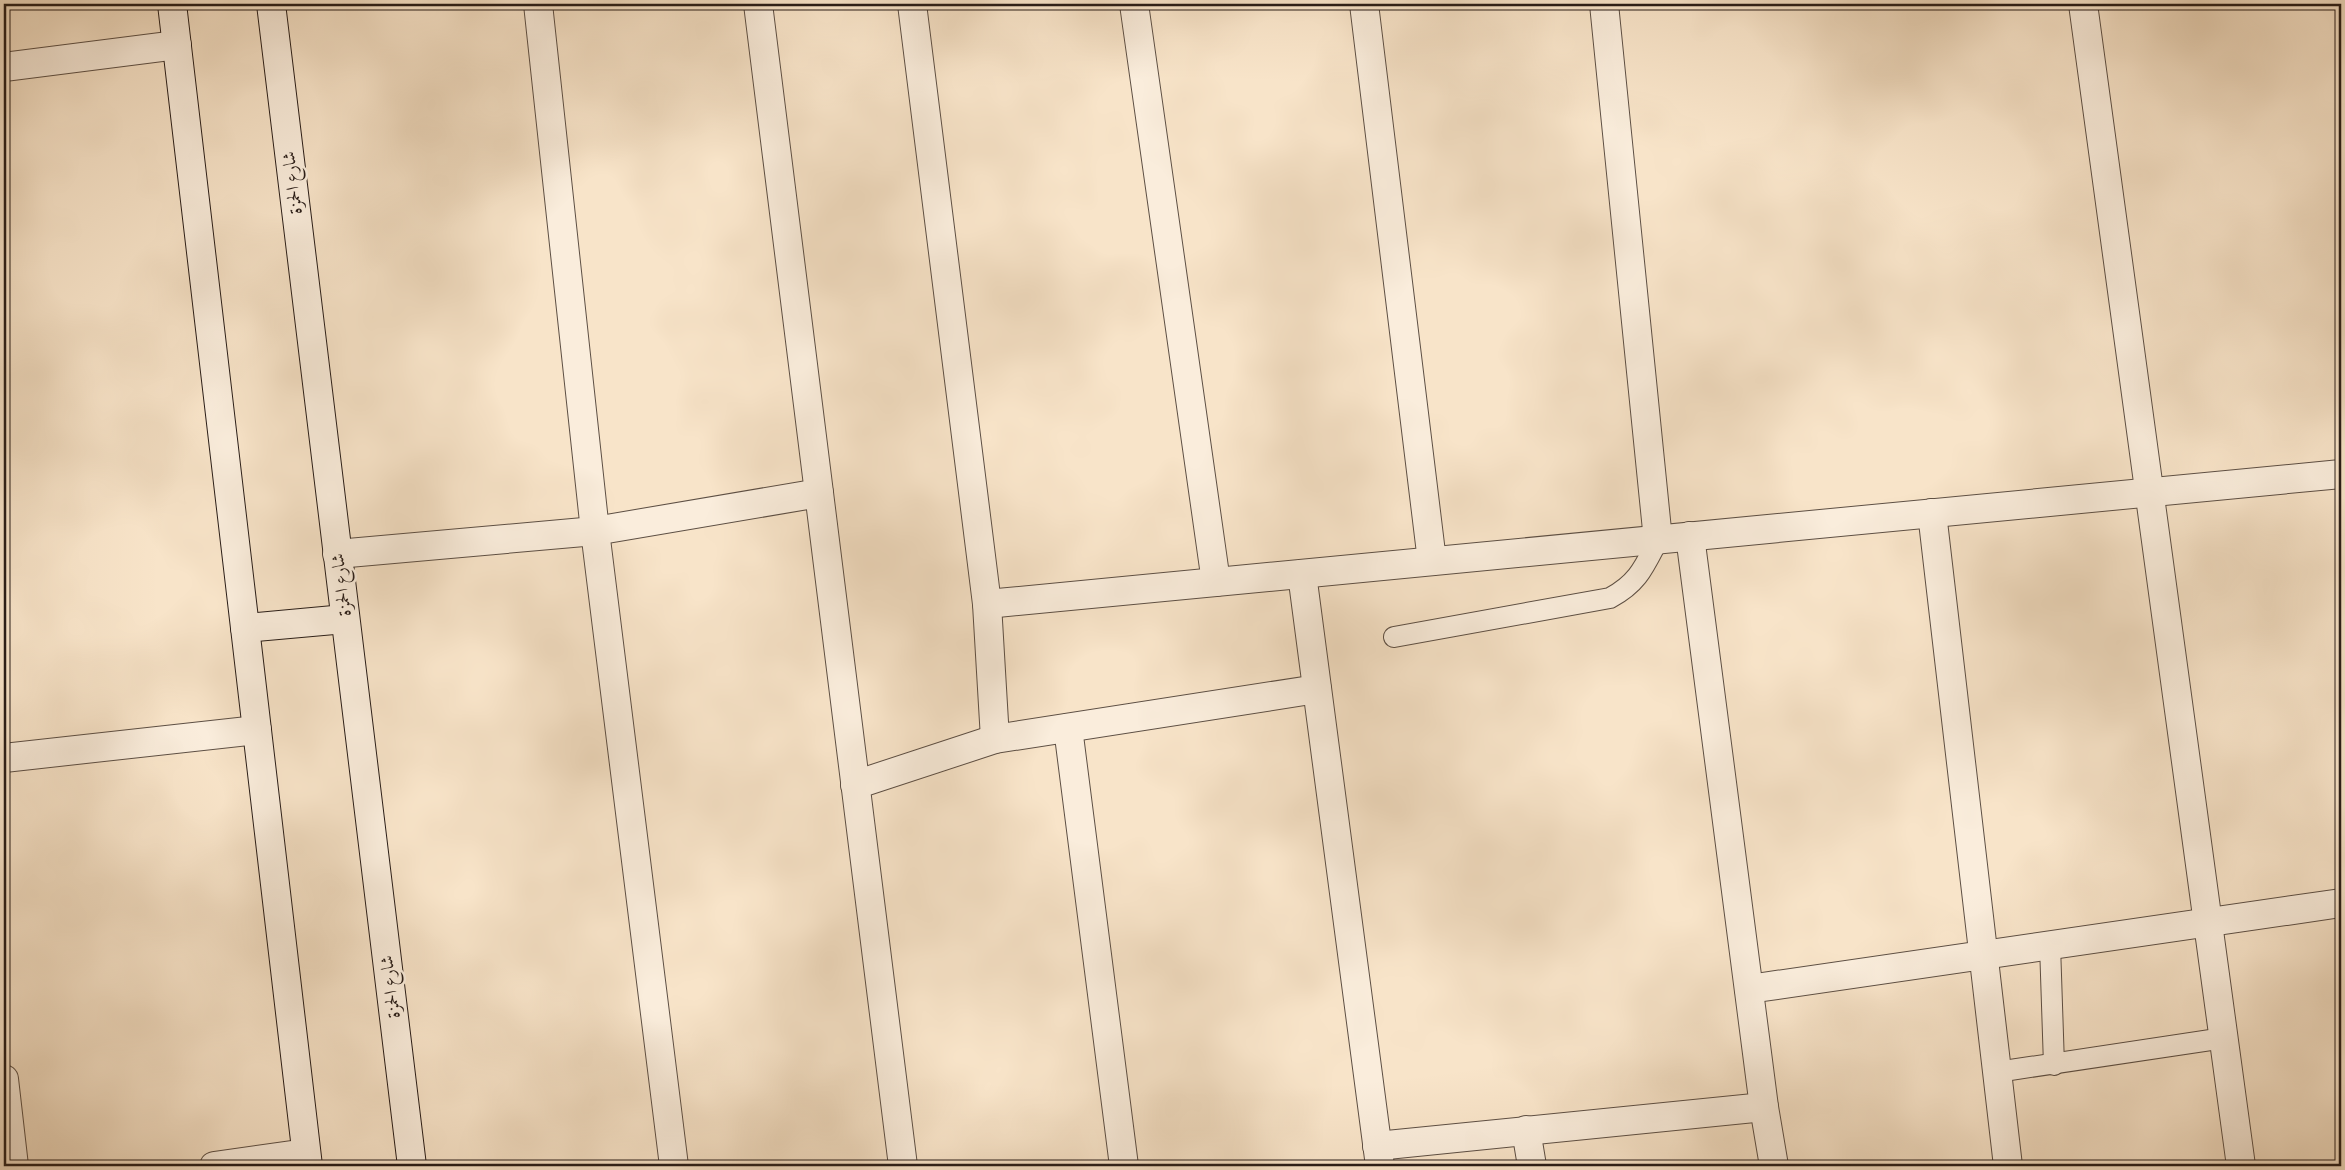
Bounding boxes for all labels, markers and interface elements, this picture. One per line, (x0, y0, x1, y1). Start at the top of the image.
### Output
street label: شارع الحمزة (277, 150, 311, 216)
street label: شارع الحمزة (326, 552, 360, 618)
street label: شارع الحمزة (375, 954, 409, 1020)

